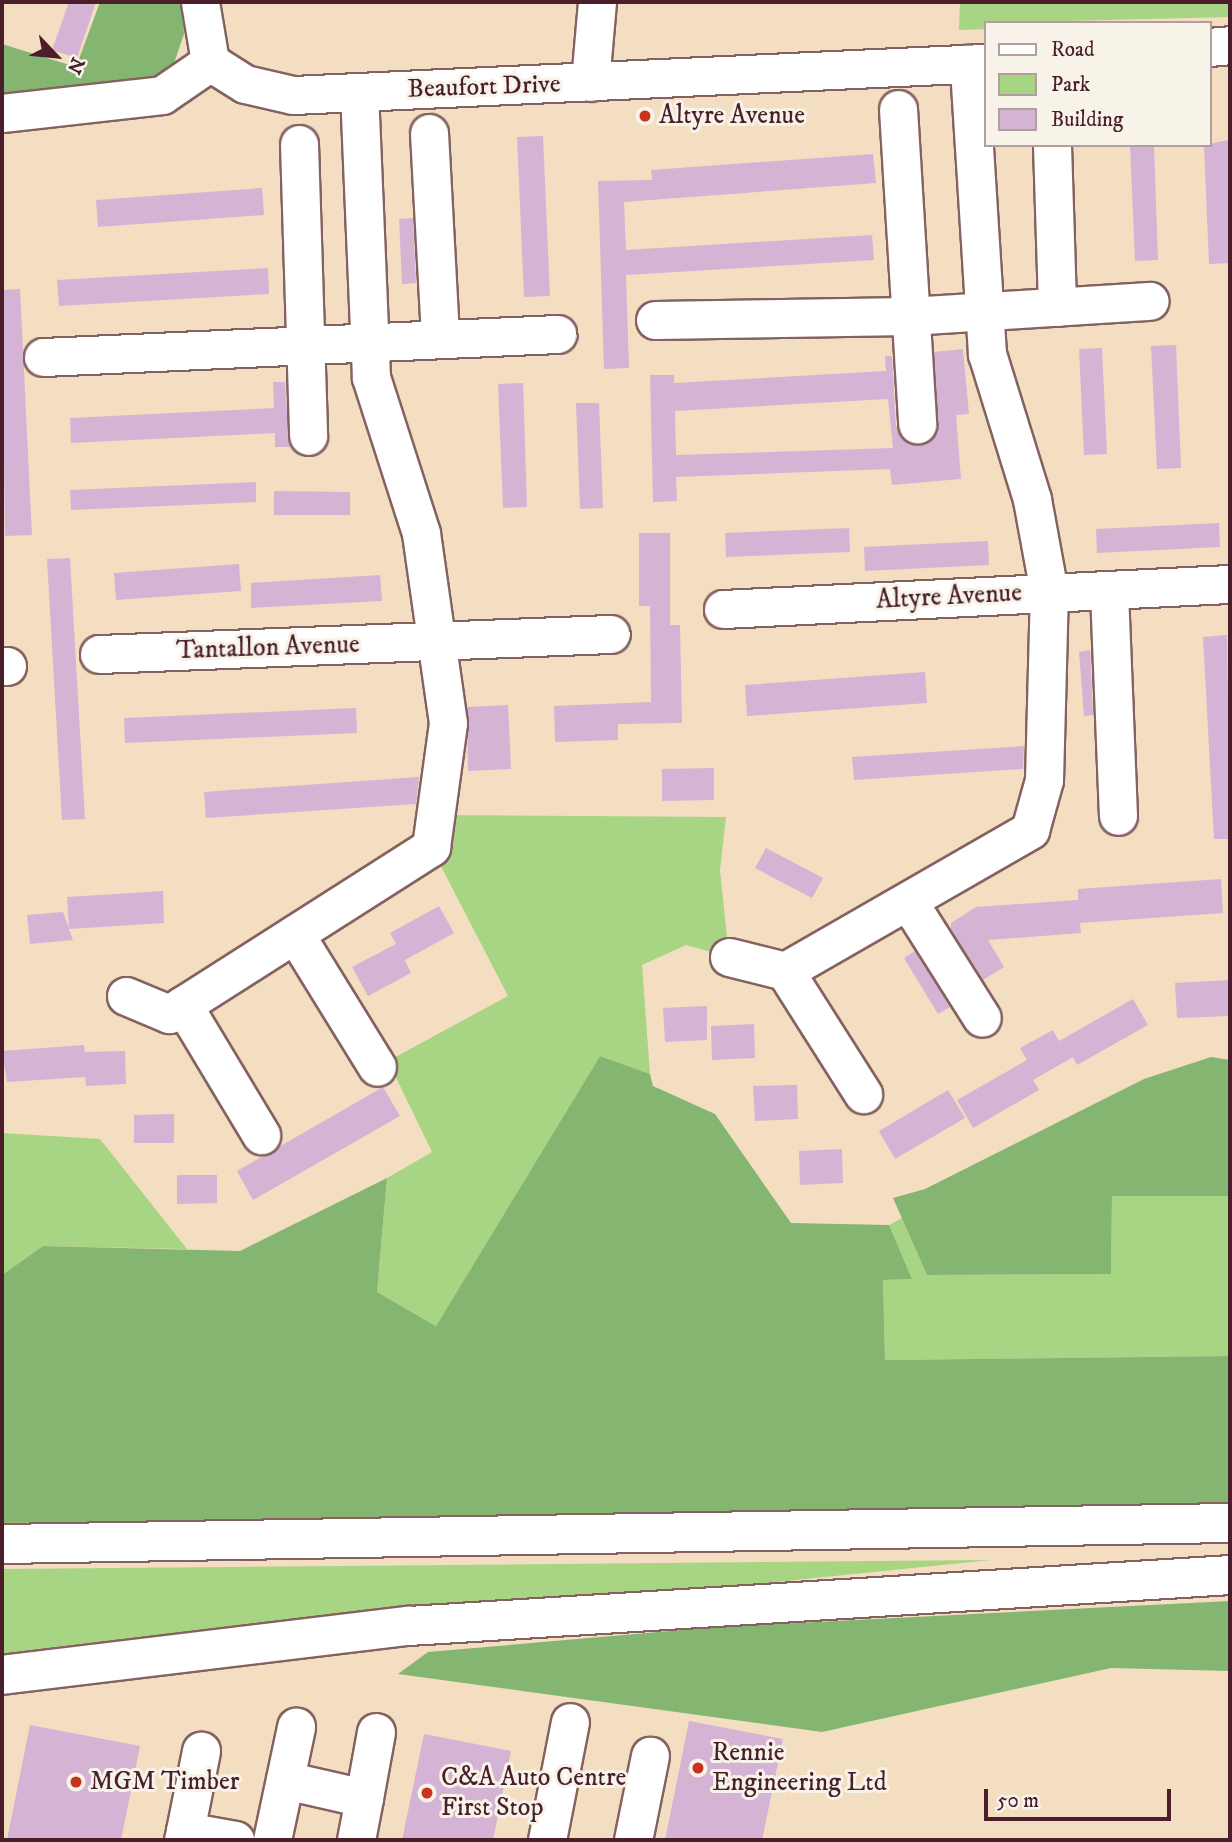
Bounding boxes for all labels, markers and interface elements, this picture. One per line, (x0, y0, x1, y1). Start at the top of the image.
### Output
north arrow (21, 21, 91, 91)
legend (984, 21, 1211, 147)
text: Road (1051, 37, 1095, 63)
text: N (62, 53, 89, 77)
street label: Beaufort Drive (407, 69, 561, 105)
text: Park (1051, 72, 1090, 98)
place label: Altyre Avenue (659, 100, 805, 132)
text: Building (1051, 107, 1123, 133)
marker: Altyre Avenue (637, 108, 653, 124)
street label: Altyre Avenue (875, 578, 1023, 616)
street label: Tantallon Avenue (176, 629, 360, 667)
place label: Rennie Engineering Ltd (712, 1737, 887, 1798)
marker: Rennie Engineering Ltd (690, 1760, 706, 1776)
place label: C&A Auto Centre First Stop (441, 1762, 626, 1824)
place label: MGM Timber (90, 1766, 239, 1798)
marker: MGM Timber (68, 1774, 84, 1790)
scale bar (987, 1776, 1174, 1820)
marker: C&A Auto Centre First Stop (419, 1785, 435, 1801)
text: 50 m (997, 1788, 1039, 1814)

